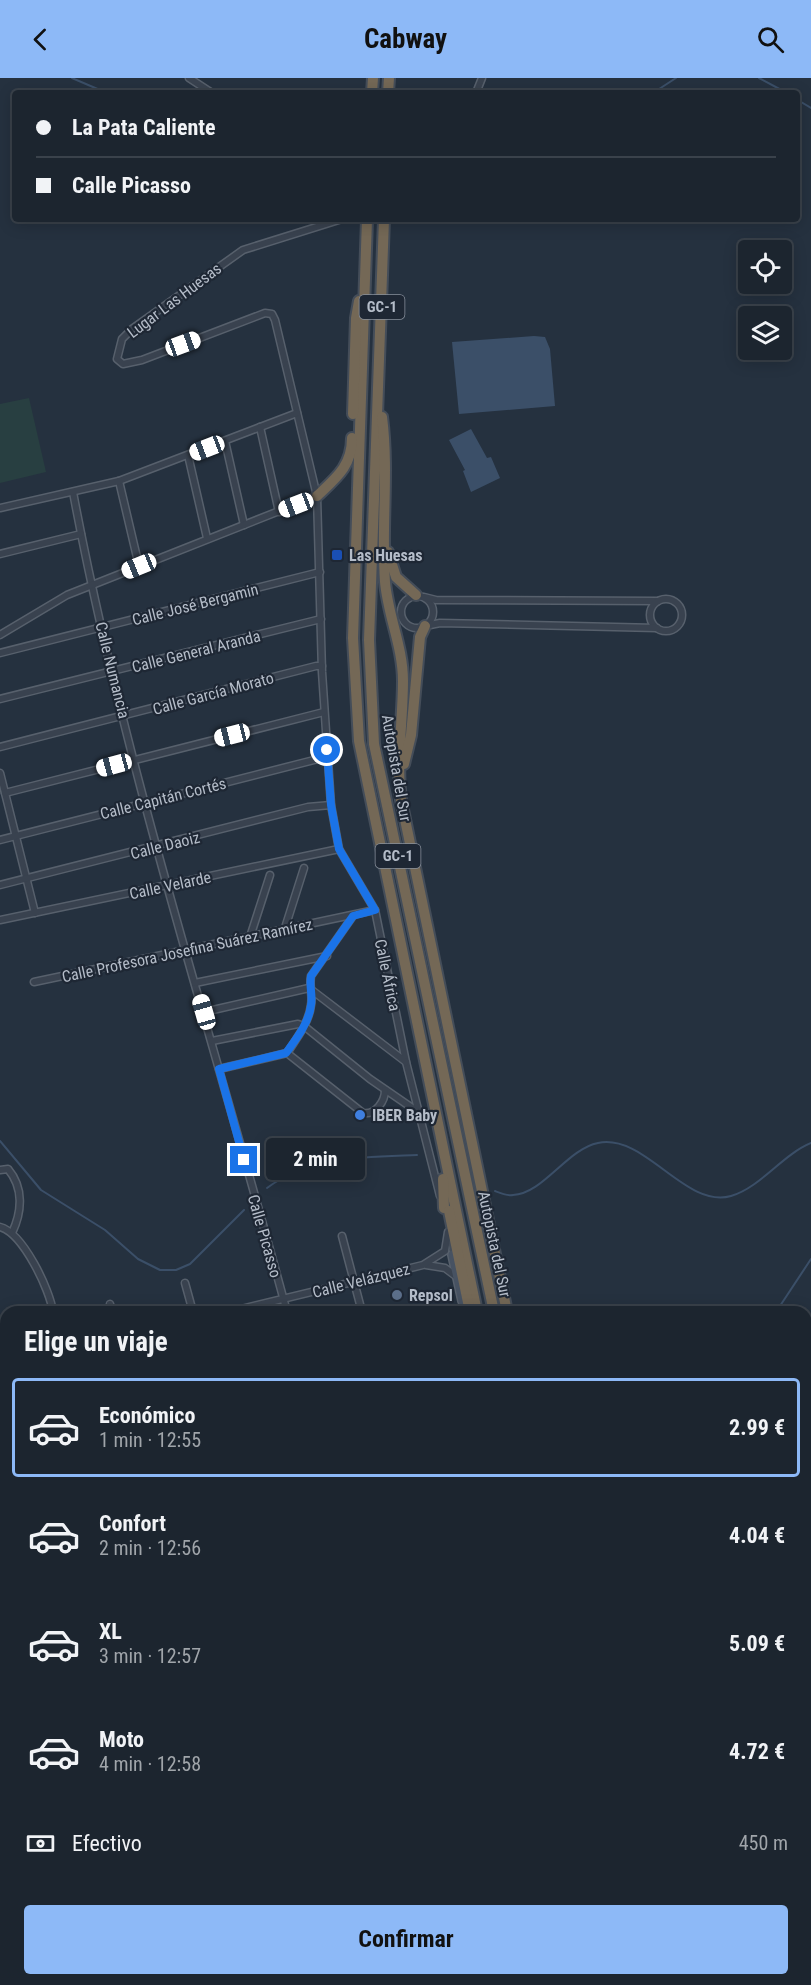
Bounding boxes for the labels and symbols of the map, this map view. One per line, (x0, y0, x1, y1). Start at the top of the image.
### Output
street label: Lugar Las Huesas (124, 259, 225, 342)
road number: GC-1 (360, 295, 404, 319)
car (163, 329, 203, 359)
car (187, 433, 227, 463)
car (276, 490, 316, 520)
place label: Las Huesas (349, 546, 423, 565)
marker: Las Huesas (330, 548, 344, 562)
car (119, 551, 159, 581)
street label: Calle José Bergamin (130, 580, 260, 629)
street label: Calle Numancia (91, 620, 134, 720)
street label: Calle General Aranda (130, 626, 262, 677)
street label: Calle García Morato (151, 668, 276, 719)
street label: Autopista del Sur (378, 713, 415, 823)
car (212, 722, 252, 748)
route start (313, 736, 340, 763)
car (94, 752, 134, 778)
street label: Calle Capitán Cortés (98, 774, 228, 823)
street label: Calle Daoiz (128, 828, 202, 863)
road number: GC-1 (376, 844, 420, 868)
street label: Calle Velarde (128, 868, 213, 903)
street label: Calle Profesora Josefina Suárez Ramírez (60, 915, 314, 986)
street label: Calle África (371, 937, 404, 1013)
car (190, 992, 218, 1032)
place label: IBER Baby (372, 1106, 437, 1125)
marker: IBER Baby (353, 1108, 367, 1122)
callout: 2 min (265, 1139, 364, 1181)
route end (230, 1146, 257, 1173)
street label: Autopista del Sur (474, 1189, 515, 1299)
street label: Calle Picasso (244, 1192, 285, 1280)
street label: Calle Velázquez (310, 1259, 412, 1302)
place label: Repsol (409, 1286, 453, 1305)
marker: Repsol (390, 1288, 404, 1302)

